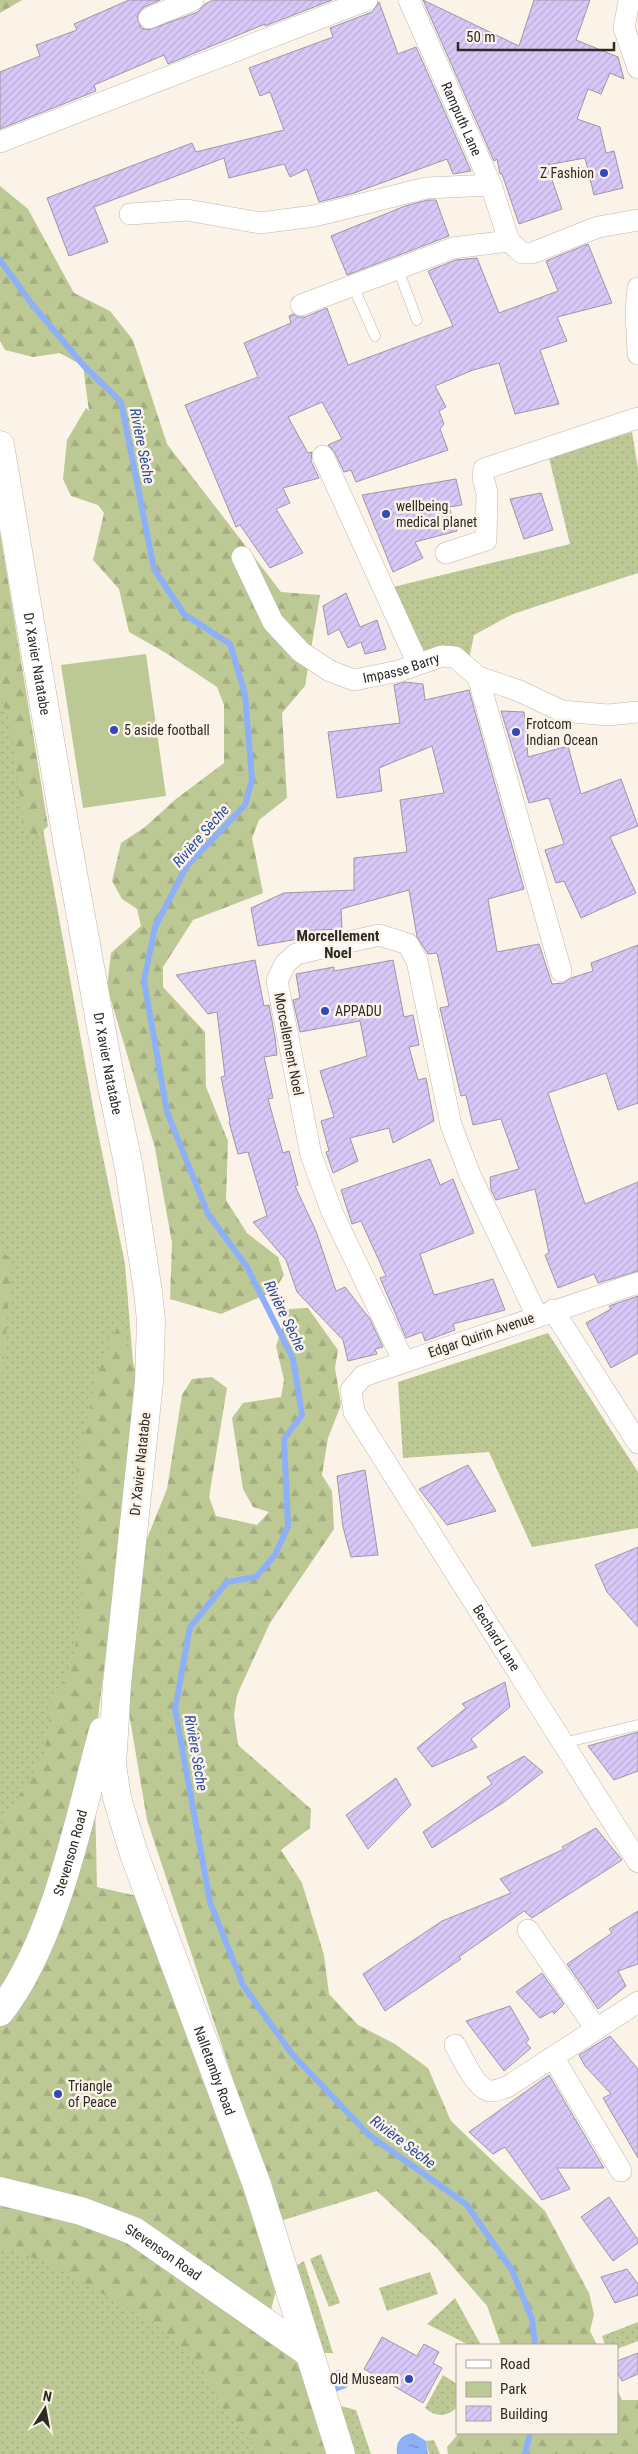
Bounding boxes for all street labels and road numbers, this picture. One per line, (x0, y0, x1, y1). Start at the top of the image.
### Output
street label: Ramputh Lane (438, 79, 485, 159)
street label: Dr Xavier Natatabe (21, 611, 54, 717)
street label: Impasse Barry (361, 649, 442, 686)
street label: Morcellement Noel (271, 991, 307, 1097)
street label: Dr Xavier Natatabe (91, 1011, 126, 1117)
street label: Edgar Quirin Avenue (426, 1309, 537, 1361)
street label: Dr Xavier Natatabe (127, 1411, 153, 1516)
street label: Bechard Lane (470, 1602, 524, 1674)
street label: Stevenson Road (50, 1808, 90, 1898)
street label: Nalletamby Road (191, 2024, 238, 2117)
street label: Stevenson Road (123, 2221, 204, 2283)

